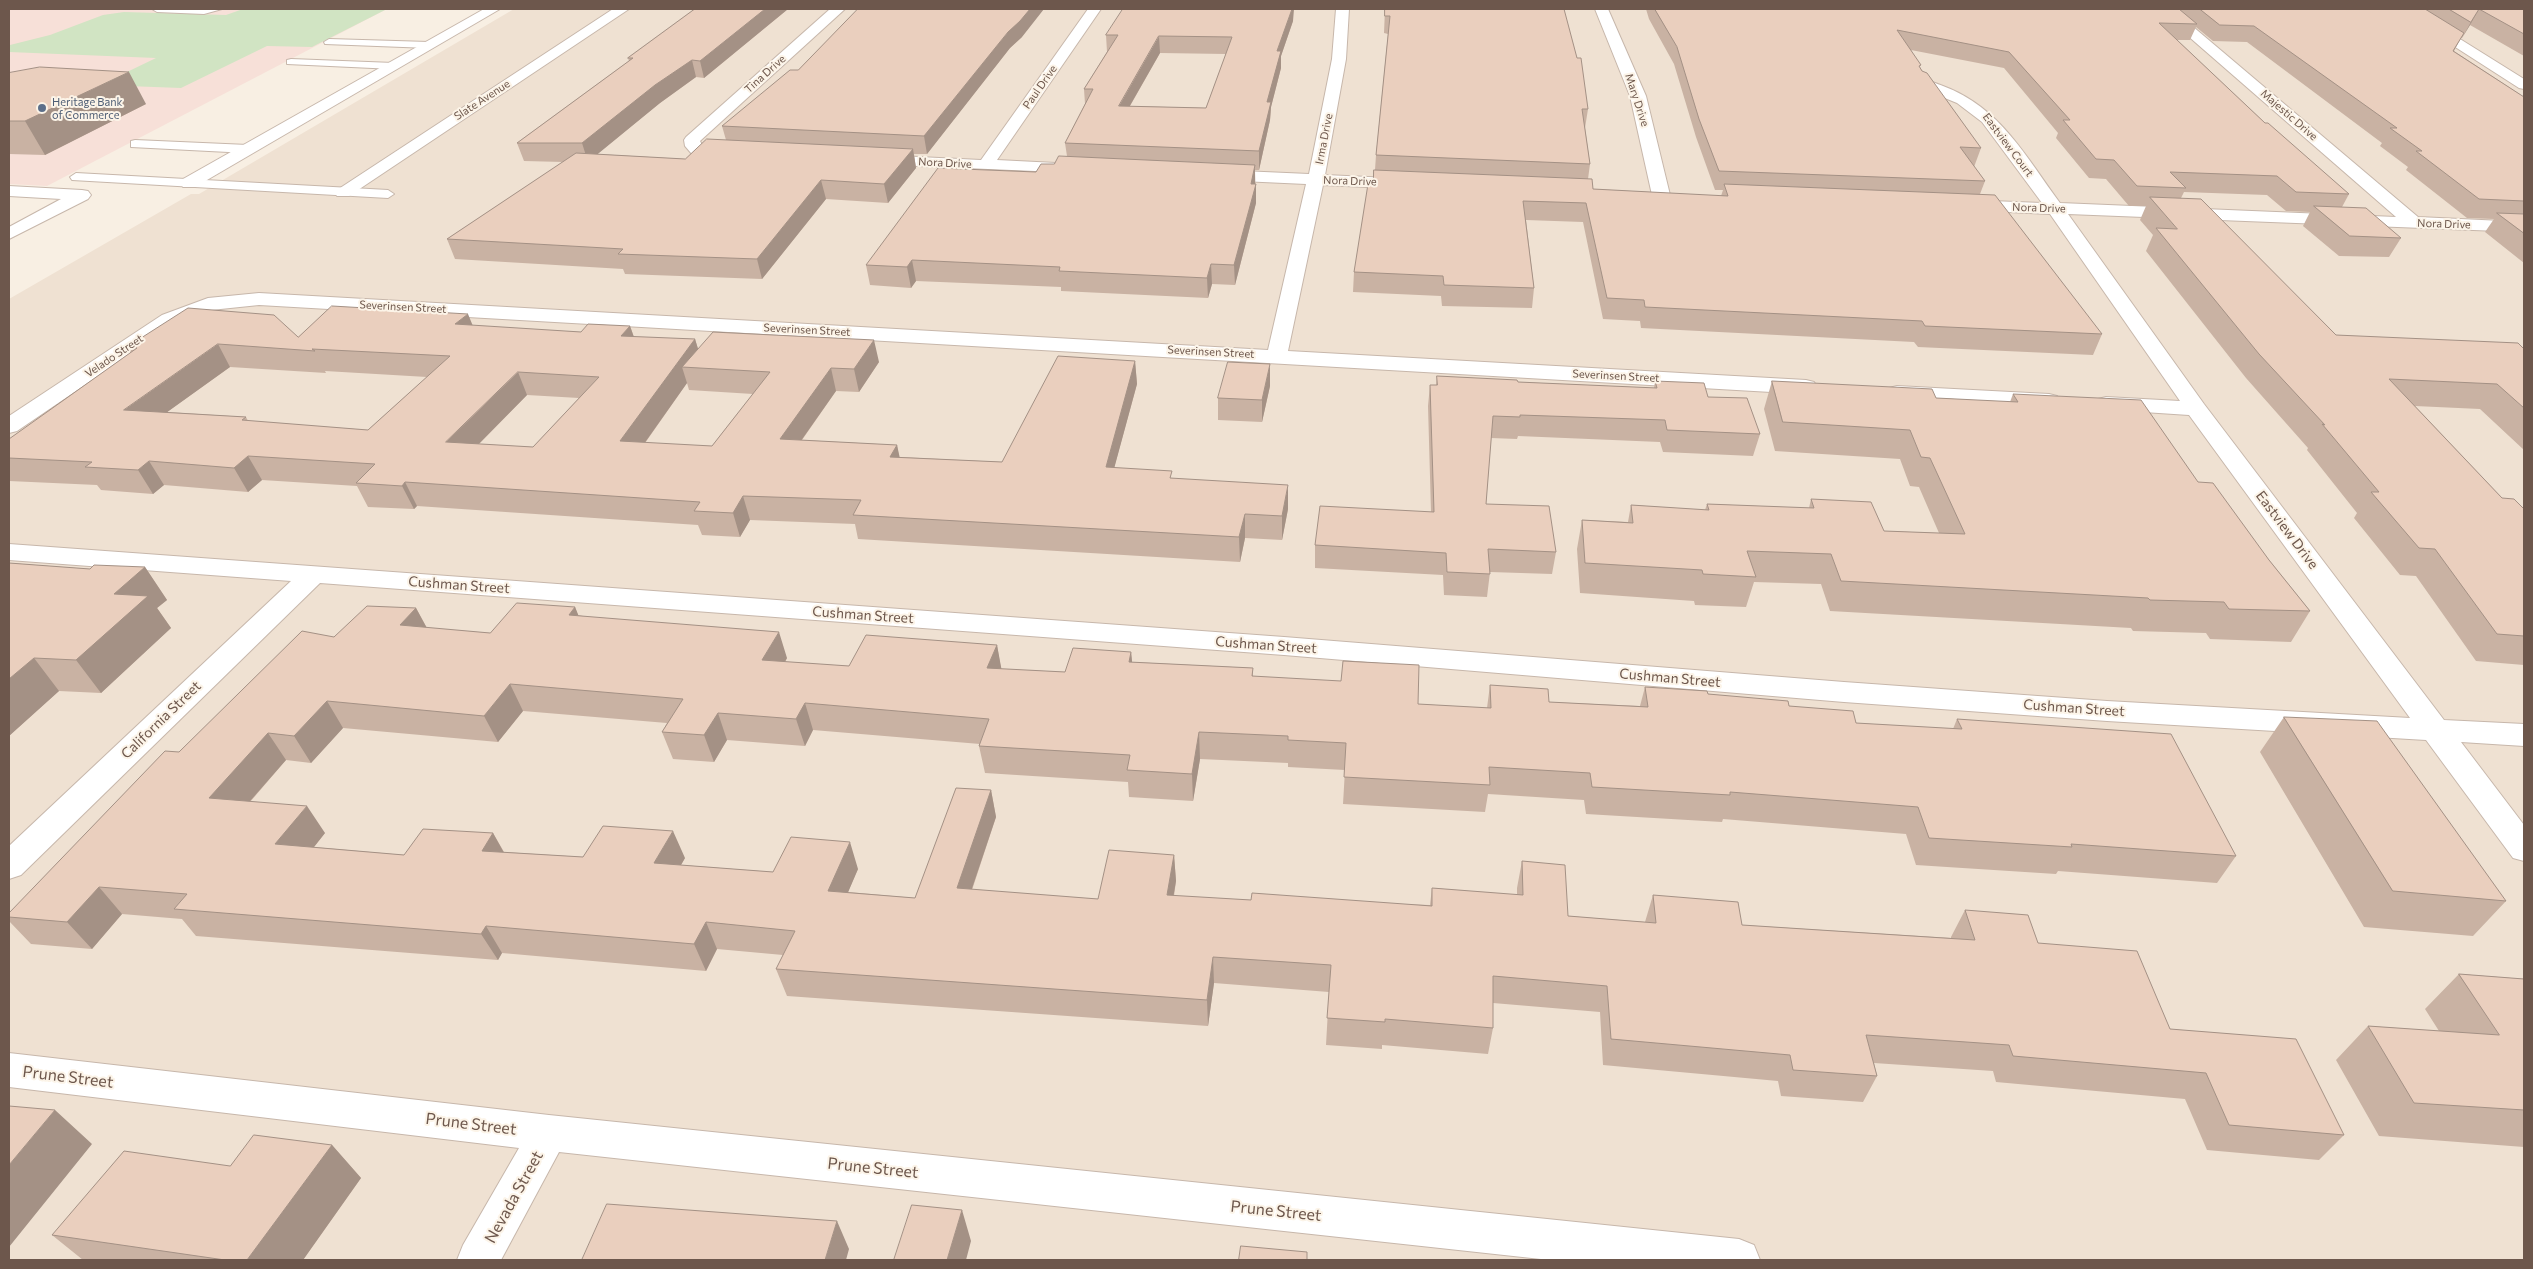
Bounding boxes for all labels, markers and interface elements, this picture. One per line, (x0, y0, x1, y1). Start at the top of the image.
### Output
street label: Tina Drive (742, 52, 788, 96)
street label: Paul Drive (1020, 63, 1060, 111)
street label: Mary Drive (1622, 72, 1652, 128)
street label: Slate Avenue (452, 77, 512, 123)
street label: Majestic Drive (2258, 87, 2320, 143)
place label: Heritage Bank of Commerce (52, 95, 122, 121)
marker: Heritage Bank of Commerce (36, 102, 48, 114)
street label: Eastview Court (1980, 111, 2036, 179)
street label: Irma Drive (1313, 112, 1335, 166)
street label: Nora Drive (918, 155, 972, 171)
street label: Nora Drive (1323, 173, 1377, 189)
street label: Nora Drive (2012, 200, 2066, 216)
street label: Nora Drive (2417, 216, 2471, 232)
street label: Severinsen Street (359, 298, 447, 316)
street label: Severinsen Street (763, 321, 851, 339)
street label: Velado Street (82, 332, 146, 380)
street label: Severinsen Street (1167, 343, 1255, 361)
street label: Severinsen Street (1572, 367, 1660, 385)
street label: Eastview Drive (2252, 488, 2322, 572)
street label: Cushman Street (408, 573, 510, 597)
street label: Cushman Street (812, 603, 914, 627)
street label: Cushman Street (1215, 633, 1317, 657)
street label: Cushman Street (1619, 665, 1721, 691)
street label: California Street (118, 678, 204, 762)
street label: Cushman Street (2023, 696, 2125, 720)
street label: Prune Street (22, 1062, 114, 1092)
street label: Prune Street (425, 1109, 517, 1139)
street label: Nevada Street (481, 1147, 547, 1247)
street label: Prune Street (827, 1154, 919, 1182)
street label: Prune Street (1230, 1197, 1322, 1225)

